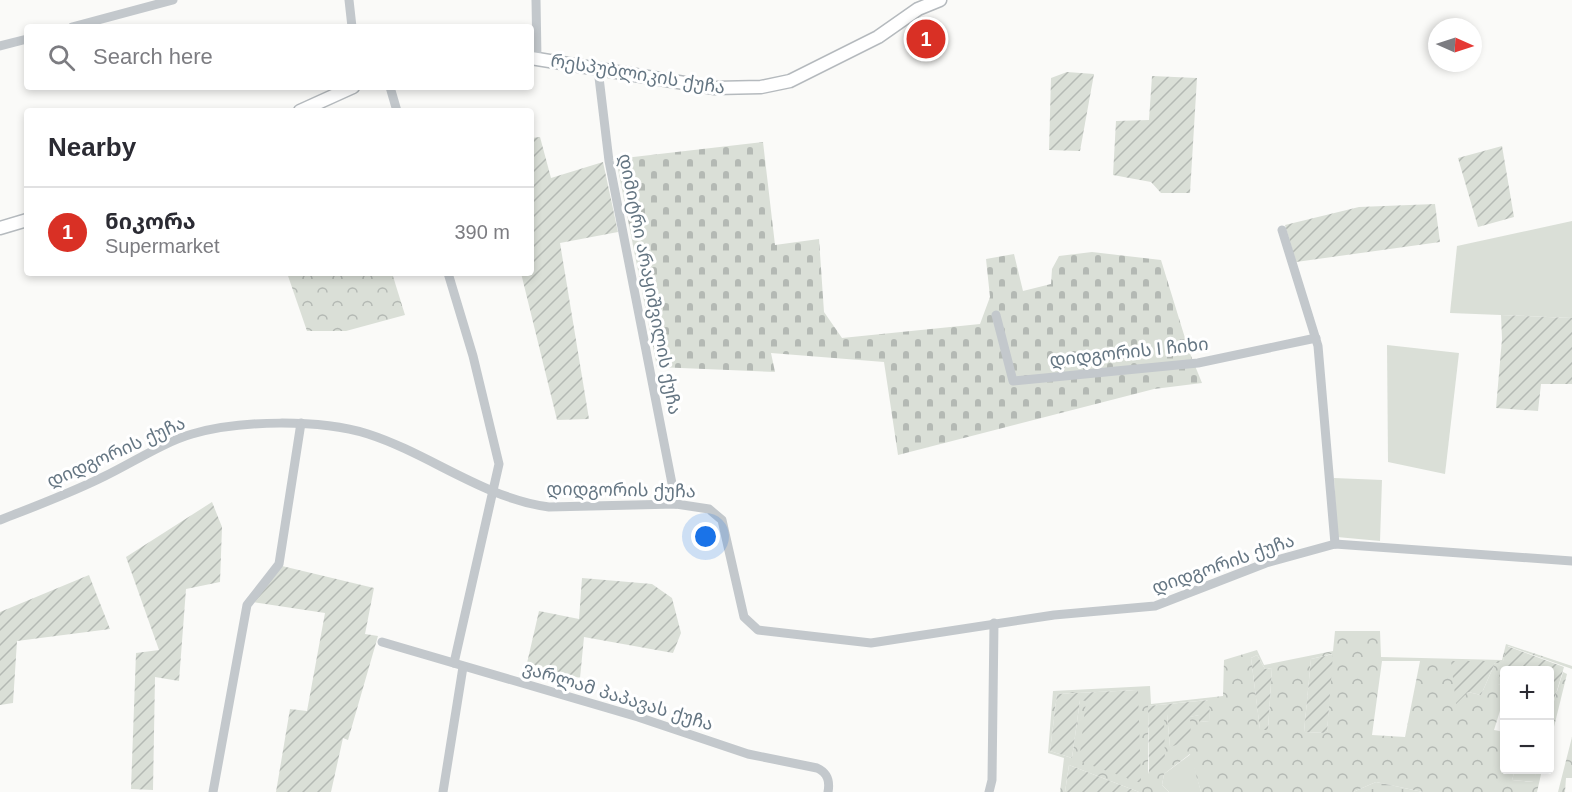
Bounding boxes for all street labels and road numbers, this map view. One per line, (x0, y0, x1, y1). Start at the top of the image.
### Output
street label: რესპუბლიკის ქუჩა (549, 50, 727, 99)
street label: დიმიტრი არაყიშვილის ქუჩა (614, 152, 685, 416)
street label: დიდგორის I ჩიხი (1049, 334, 1209, 371)
street label: დიდგორის ქუჩა (44, 413, 189, 492)
street label: დიდგორის ქუჩა (546, 479, 696, 502)
street label: დიდგორის ქუჩა (1149, 530, 1297, 599)
street label: ვარლამ პაპავას ქუჩა (520, 658, 716, 735)

